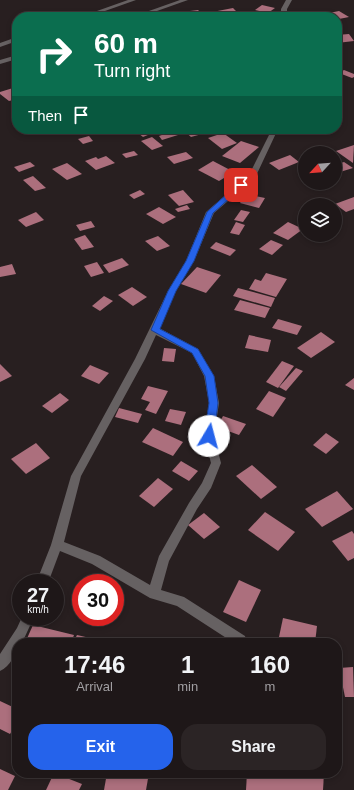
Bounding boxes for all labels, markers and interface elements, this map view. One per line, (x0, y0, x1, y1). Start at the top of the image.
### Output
icon: right (28, 28, 80, 80)
text: 60 m (94, 28, 158, 59)
text: Turn right (94, 61, 170, 81)
icon: arrive (70, 104, 92, 126)
text: Then (28, 107, 62, 124)
north arrow (298, 146, 342, 190)
map controls (298, 146, 342, 242)
pin (224, 168, 258, 202)
icon: arrive (230, 174, 252, 196)
button: layers (298, 198, 342, 242)
position arrow (188, 415, 230, 457)
speed limit sign: 30 (72, 574, 124, 626)
text: 27 (27, 584, 49, 606)
text: km/h (27, 604, 49, 615)
text: 17:46 (64, 651, 125, 678)
text: 1 (181, 651, 194, 678)
text: 160 (250, 651, 290, 678)
text: Arrival (76, 679, 113, 694)
text: min (177, 679, 198, 694)
text: m (265, 679, 275, 694)
button: Exit (28, 724, 173, 770)
button: Share (181, 724, 326, 770)

